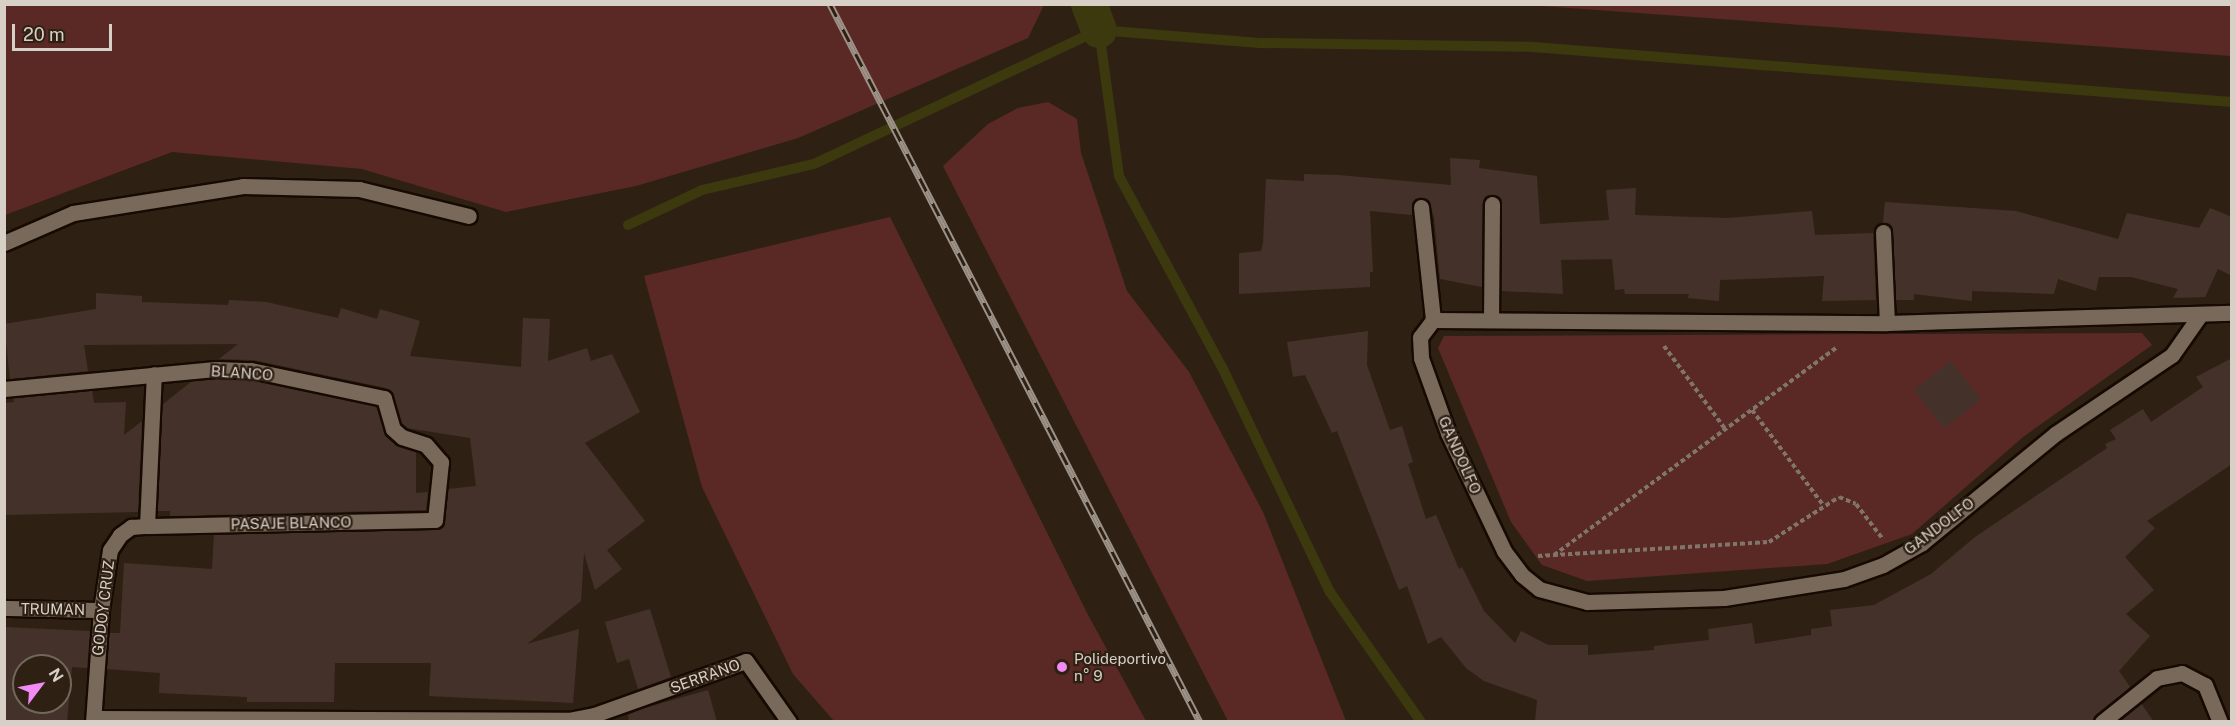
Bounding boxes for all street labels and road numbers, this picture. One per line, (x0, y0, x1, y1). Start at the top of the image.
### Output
street label: BLANCO (210, 362, 274, 384)
street label: GANDOLFO (1435, 413, 1485, 497)
street label: GANDOLFO (1900, 494, 1978, 558)
street label: PASAJE BLANCO (230, 513, 352, 533)
street label: GODOY CRUZ (88, 559, 118, 657)
street label: TRUMAN (21, 599, 85, 619)
street label: SERRANO (668, 655, 742, 697)

